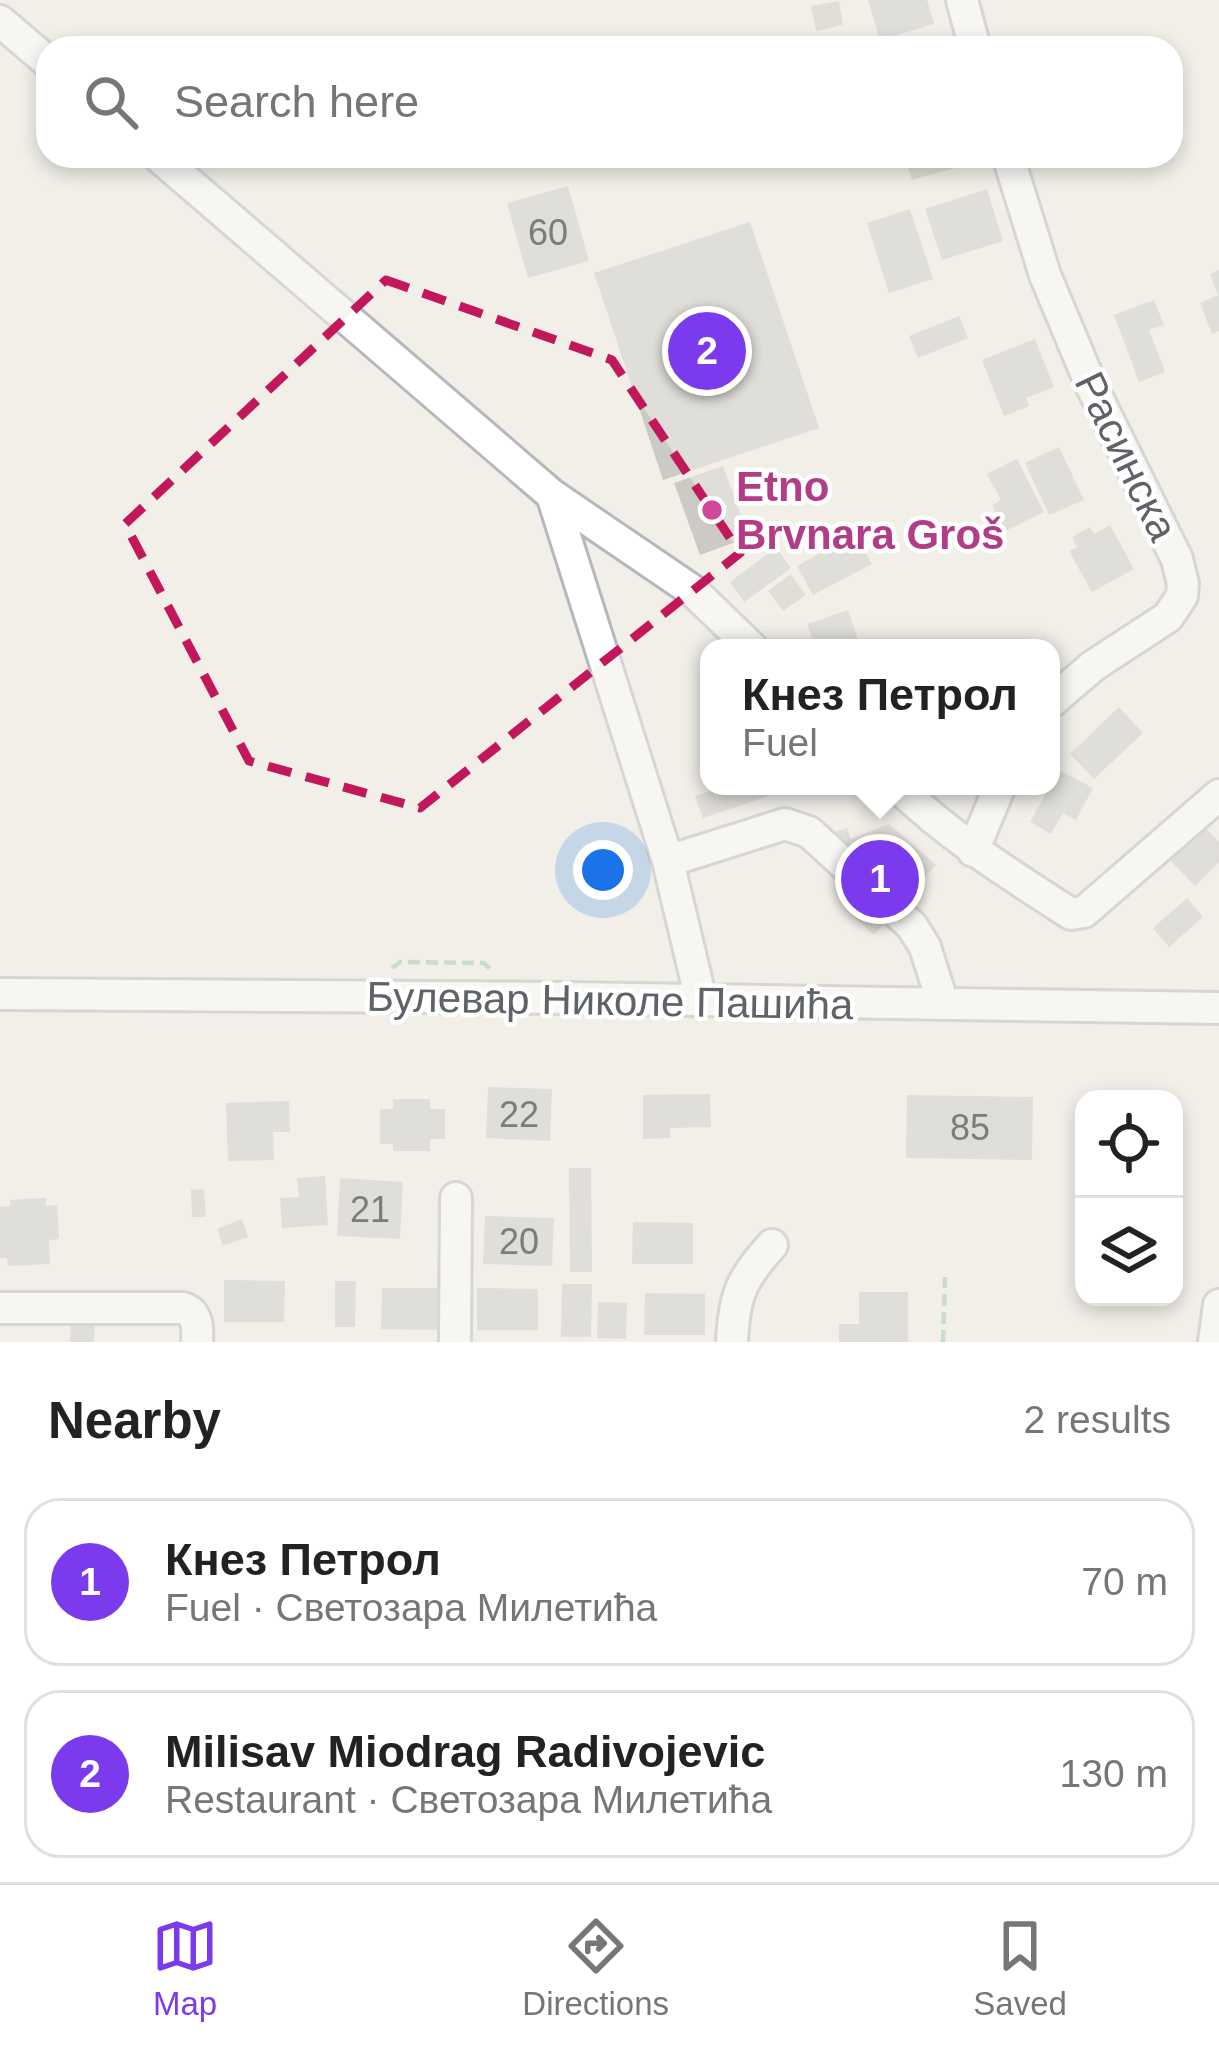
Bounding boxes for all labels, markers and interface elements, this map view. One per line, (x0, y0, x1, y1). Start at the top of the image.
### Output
search box (36, 36, 1183, 168)
icon: search (78, 69, 144, 135)
text: Search here (174, 76, 419, 127)
house number: 60 (528, 212, 568, 253)
pin: 2 (668, 306, 746, 396)
street label: Расинска (1066, 364, 1188, 549)
place label: Etno Brvnara Groš (736, 463, 1004, 558)
marker: Etno Brvnara Groš (699, 497, 725, 523)
popup (700, 639, 1060, 795)
text: Кнез Петрол (742, 669, 1018, 720)
text: Fuel (742, 721, 818, 764)
pin: 1 (841, 834, 919, 924)
your location (573, 840, 633, 900)
street label: Булевар Николе Пашића (366, 973, 854, 1028)
map controls (1075, 1090, 1183, 1306)
button: locate (1075, 1090, 1183, 1198)
house number: 22 (499, 1094, 539, 1135)
house number: 85 (950, 1107, 990, 1148)
house number: 21 (350, 1189, 390, 1230)
button: layers (1075, 1198, 1183, 1306)
house number: 20 (499, 1221, 539, 1262)
text: Nearby (48, 1392, 221, 1449)
text: 2 results (1024, 1398, 1171, 1441)
text: Кнез Петрол (165, 1534, 441, 1585)
text: 1 (79, 1560, 101, 1603)
text: 70 m (1081, 1560, 1168, 1603)
text: Fuel · Светозара Милетића (165, 1586, 657, 1629)
text: Milisav Miodrag Radivojevic (165, 1726, 765, 1777)
text: 2 (79, 1752, 101, 1795)
text: 130 m (1060, 1752, 1168, 1795)
text: Restaurant · Светозара Милетића (165, 1778, 772, 1821)
tab: Map (152, 1913, 218, 2023)
tab: Directions (522, 1913, 669, 2023)
tab: Saved (973, 1913, 1067, 2023)

